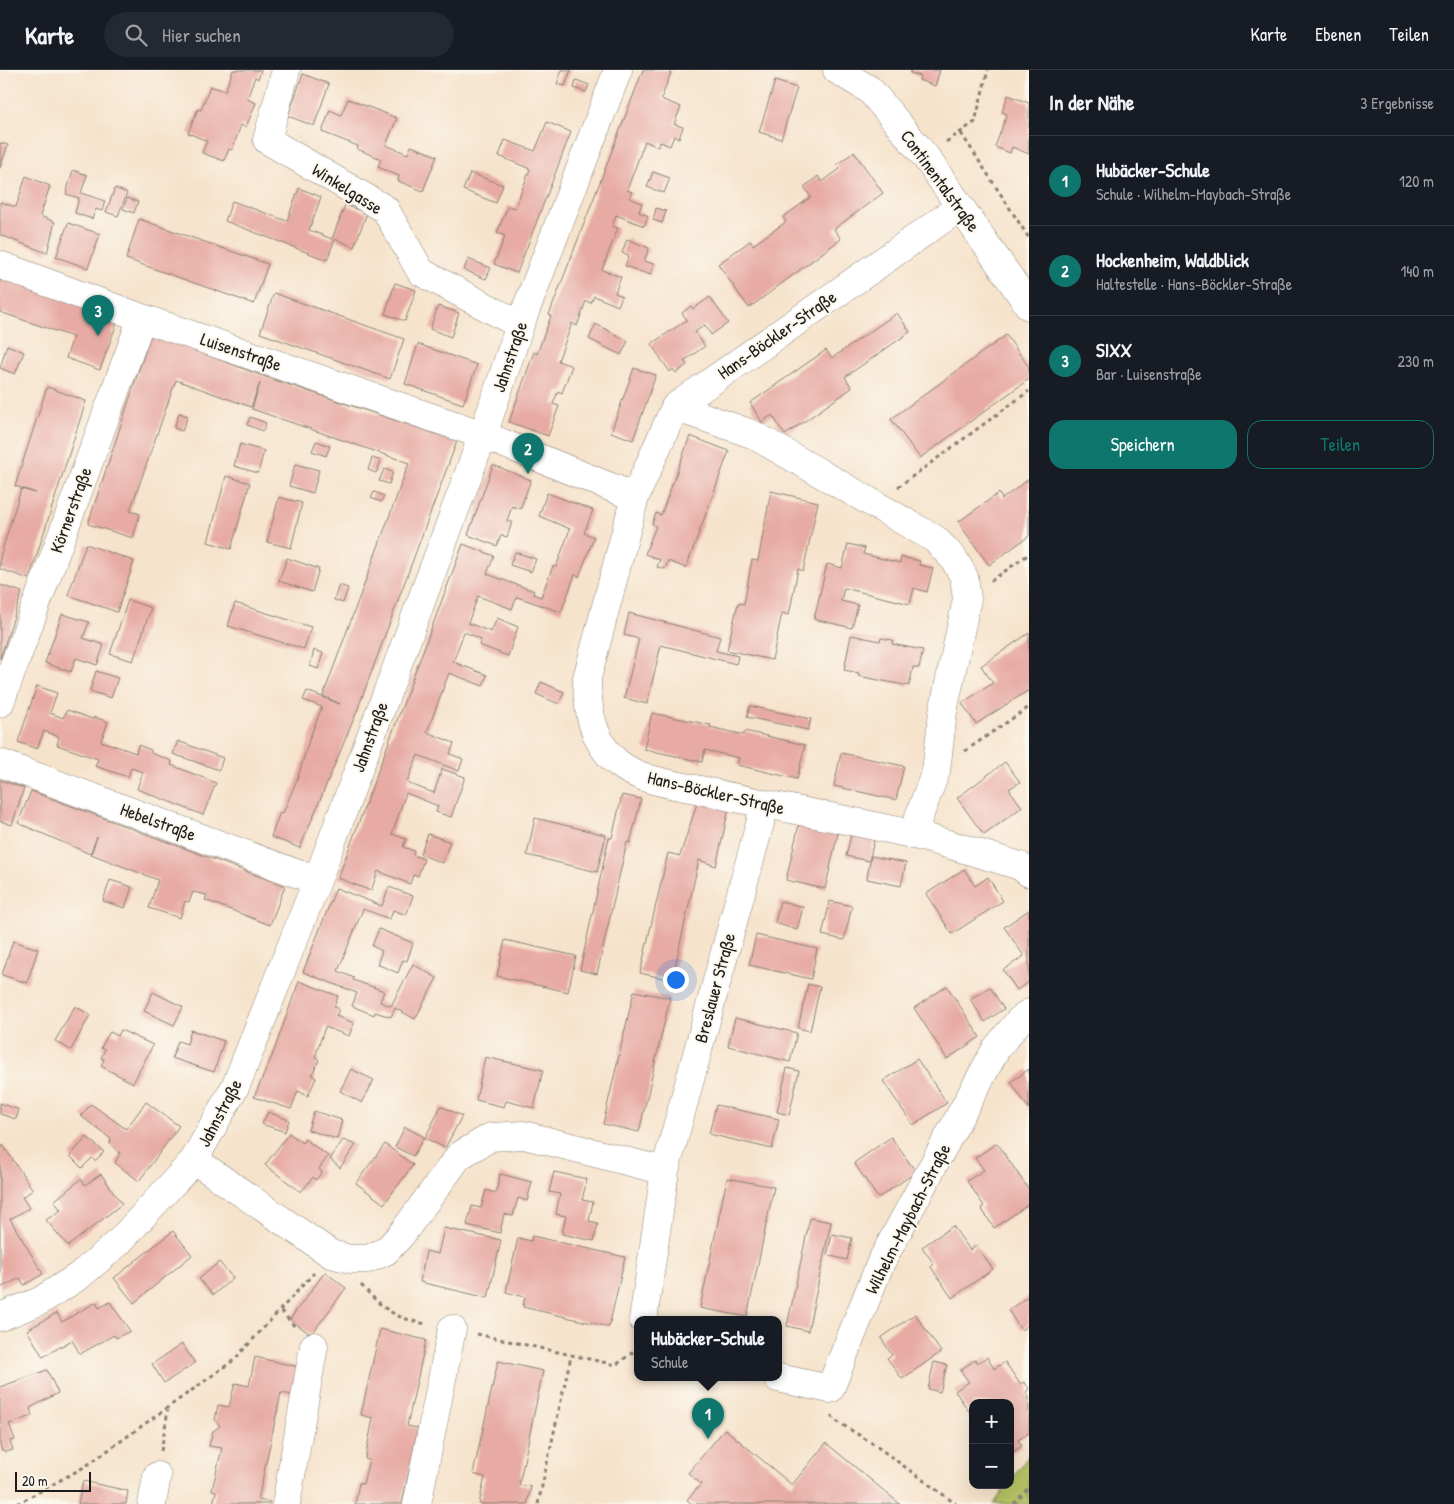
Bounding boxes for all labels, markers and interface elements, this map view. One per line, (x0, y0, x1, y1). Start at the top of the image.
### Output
search box (104, 12, 454, 57)
text: Karte (25, 19, 74, 51)
icon: search (122, 21, 150, 49)
text: Hier suchen (162, 22, 241, 48)
text: Karte (1251, 22, 1287, 47)
text: Ebenen (1315, 22, 1361, 47)
text: Teilen (1389, 22, 1429, 47)
text: In der Nähe (1049, 88, 1134, 117)
text: 3 Ergebnisse (1360, 92, 1434, 114)
street label: Continentalstraße (895, 125, 986, 237)
street label: Winkelgasse (307, 157, 387, 220)
text: Hubäcker-Schule (1096, 157, 1210, 183)
text: 1 (1062, 170, 1068, 192)
text: 120 m (1399, 170, 1434, 192)
text: Schule · Wilhelm-Maybach-Straße (1096, 183, 1291, 205)
text: Hockenheim, Waldblick (1096, 247, 1249, 273)
text: 2 (1061, 260, 1069, 282)
text: 140 m (1400, 260, 1434, 282)
text: Haltestelle · Hans-Böckler-Straße (1096, 273, 1292, 295)
street label: Hans-Böckler-Straße (712, 284, 841, 385)
pin: 3 (82, 295, 114, 336)
street label: Jahnstraße (486, 318, 533, 396)
street label: Luisenstraße (197, 326, 285, 377)
text: SIXX (1096, 337, 1132, 363)
text: 3 (1061, 350, 1069, 372)
text: 230 m (1398, 350, 1434, 372)
text: Bar · Luisenstraße (1096, 363, 1202, 385)
button: Speichern (1049, 420, 1237, 469)
button: Teilen (1247, 420, 1434, 469)
pin: 2 (512, 433, 544, 474)
street label: Körnerstraße (43, 463, 98, 556)
street label: Jahnstraße (345, 698, 394, 776)
street label: Hans-Böckler-Straße (645, 765, 787, 820)
street label: Hebelstraße (117, 796, 199, 847)
street label: Breslauer Straße (688, 930, 741, 1045)
your location (663, 967, 689, 993)
street label: Jahnstraße (191, 1075, 248, 1151)
street label: Wilhelm-Maybach-Straße (859, 1139, 956, 1298)
popup (634, 1316, 782, 1381)
text: Hubäcker-Schule (651, 1325, 765, 1351)
text: Schule (651, 1351, 688, 1373)
pin: 1 (692, 1398, 724, 1439)
map controls (969, 1399, 1014, 1489)
button: + (969, 1399, 1014, 1444)
button: − (969, 1444, 1014, 1489)
scale bar (15, 1469, 91, 1492)
text: 20 m (22, 1471, 48, 1490)

